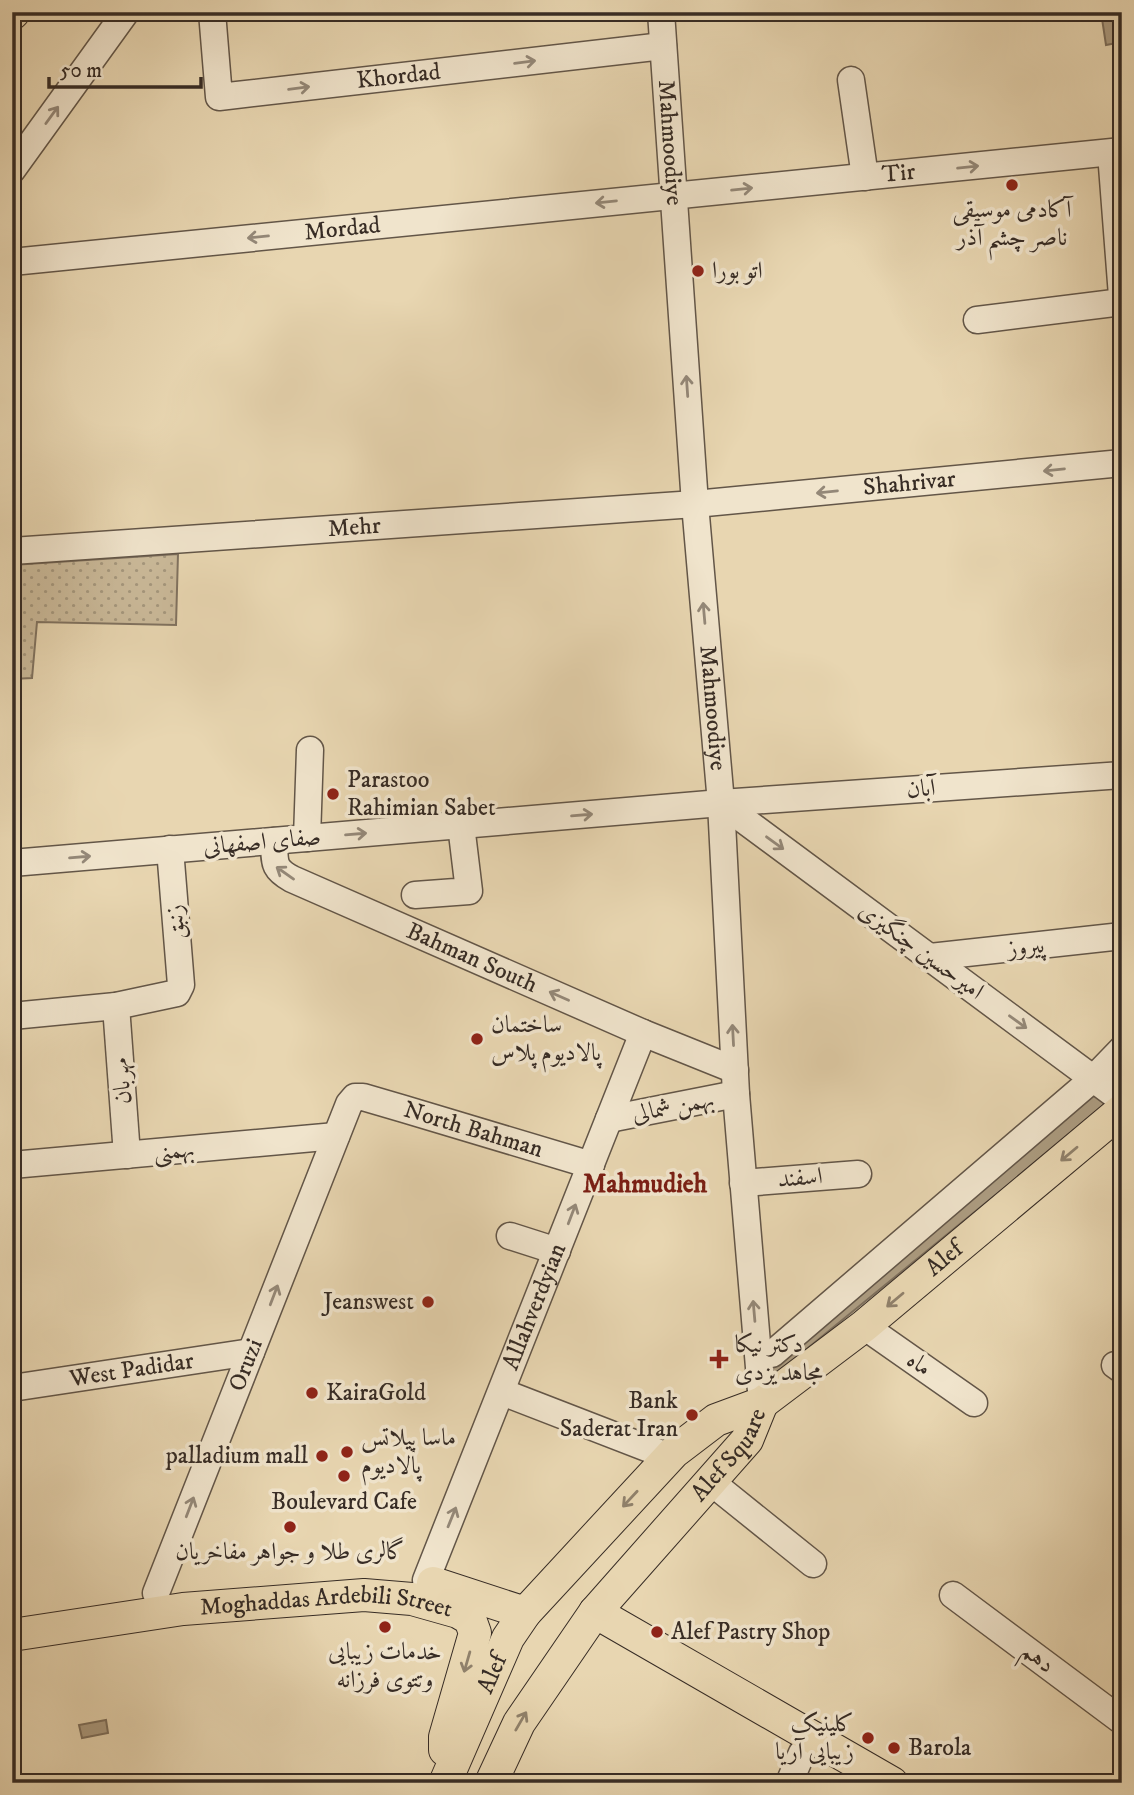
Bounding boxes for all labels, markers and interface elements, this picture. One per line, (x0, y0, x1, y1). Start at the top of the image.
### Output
scale bar (49, 46, 201, 90)
one-way arrow (513, 55, 536, 68)
street label: Khordad (355, 57, 442, 96)
text: 50 m (60, 58, 102, 84)
street label: Mahmoodiye (651, 79, 689, 206)
one-way arrow (288, 82, 310, 95)
one-way arrow (45, 106, 59, 125)
street label: Tir (881, 157, 917, 190)
one-way arrow (957, 160, 979, 173)
marker: آکادمی موسیقی ناصر چشم آذر (1004, 177, 1020, 193)
one-way arrow (730, 182, 753, 195)
place label: آکادمی موسیقی ناصر چشم آذر (952, 195, 1074, 261)
one-way arrow (595, 196, 618, 209)
street label: Mordad (303, 210, 382, 248)
one-way arrow (247, 231, 270, 244)
place label: اتو بورا (712, 256, 763, 286)
marker: اتو بورا (690, 263, 706, 279)
one-way arrow (680, 375, 693, 398)
street label: Shahrivar (862, 464, 957, 503)
one-way arrow (1043, 464, 1066, 477)
one-way arrow (817, 485, 839, 498)
street label: Mehr (327, 511, 382, 544)
one-way arrow (697, 602, 710, 625)
street label: Mahmoodiye (692, 644, 733, 772)
place label: Parastoo Rahimian Sabet (347, 765, 496, 823)
street label: آبان (905, 773, 939, 805)
marker: Parastoo Rahimian Sabet (325, 786, 341, 802)
one-way arrow (571, 808, 593, 821)
street label: صفای اصفهانی (202, 822, 322, 862)
one-way arrow (344, 827, 367, 840)
one-way arrow (766, 836, 784, 851)
one-way arrow (68, 850, 91, 863)
one-way arrow (276, 866, 295, 880)
street label: امیرحسین چنگیزی (852, 895, 990, 1007)
street label: زنبق (160, 903, 192, 941)
street label: Bahman South (402, 916, 542, 1000)
street label: پیروز (1004, 930, 1047, 965)
one-way arrow (549, 989, 570, 1002)
place label: ساختمان پالادیوم پلاس (491, 1010, 602, 1073)
one-way arrow (1008, 1015, 1027, 1029)
one-way arrow (726, 1024, 739, 1047)
marker: ساختمان پالادیوم پلاس (469, 1031, 485, 1047)
street label: مهربان (105, 1057, 139, 1105)
street label: بهمن شمالی (629, 1084, 717, 1130)
street label: North Bahman (400, 1095, 547, 1165)
street label: بهمنی (152, 1134, 196, 1169)
one-way arrow (1061, 1146, 1079, 1162)
street label: اسفند (776, 1161, 824, 1195)
district label: Mahmudieh (583, 1168, 708, 1201)
one-way arrow (566, 1204, 579, 1226)
street label: Alef (919, 1232, 972, 1283)
street label: Allahverdyian (496, 1239, 573, 1374)
one-way arrow (268, 1285, 281, 1306)
place label: Jeanswest (321, 1287, 414, 1317)
one-way arrow (887, 1292, 905, 1308)
marker: Jeanswest (420, 1294, 436, 1310)
one-way arrow (747, 1300, 760, 1323)
place label: دکتر نیکا مجاهد یزدی (735, 1330, 823, 1388)
street label: Oruzi (222, 1334, 270, 1396)
street label: ماه (901, 1345, 937, 1383)
street label: West Padidar (67, 1346, 196, 1394)
marker: دکتر نیکا مجاهد یزدی (709, 1349, 729, 1369)
place label: KairaGold (326, 1378, 426, 1408)
marker: KairaGold (304, 1385, 320, 1401)
place label: Bank Saderat Iran (560, 1386, 678, 1444)
street label: Alef Square (684, 1404, 773, 1508)
marker: Bank Saderat Iran (684, 1407, 700, 1423)
place label: ماسا پیلاتس پالادیوم (361, 1423, 456, 1486)
place label: palladium mall (165, 1441, 309, 1471)
marker: ماسا پیلاتس پالادیوم (339, 1444, 355, 1460)
marker: palladium mall (314, 1448, 330, 1464)
marker: Boulevard Cafe (336, 1468, 352, 1484)
place label: Boulevard Cafe (271, 1487, 417, 1517)
one-way arrow (622, 1490, 639, 1507)
one-way arrow (185, 1496, 198, 1518)
one-way arrow (446, 1507, 459, 1528)
marker: گالری طلا و جواهر مفاخریان (282, 1519, 298, 1535)
place label: گالری طلا و جواهر مفاخریان (175, 1536, 405, 1567)
street label: Moghaddas Ardebili Street (199, 1580, 456, 1625)
place label: Alef Pastry Shop (671, 1617, 830, 1647)
marker: خدمات زیبایی وتتوی فرزانه (377, 1619, 393, 1635)
marker: Alef Pastry Shop (649, 1624, 665, 1640)
street label: دهم (1012, 1636, 1061, 1685)
place label: خدمات زیبایی وتتوی فرزانه (328, 1637, 442, 1695)
street label: Alef (471, 1646, 515, 1698)
one-way arrow (459, 1651, 472, 1673)
place label: کلینیک زیبایی آریا (775, 1709, 854, 1767)
one-way arrow (514, 1712, 528, 1732)
marker: کلینیک زیبایی آریا (860, 1730, 876, 1746)
place label: Barola (908, 1733, 972, 1763)
marker: Barola (886, 1740, 902, 1756)

